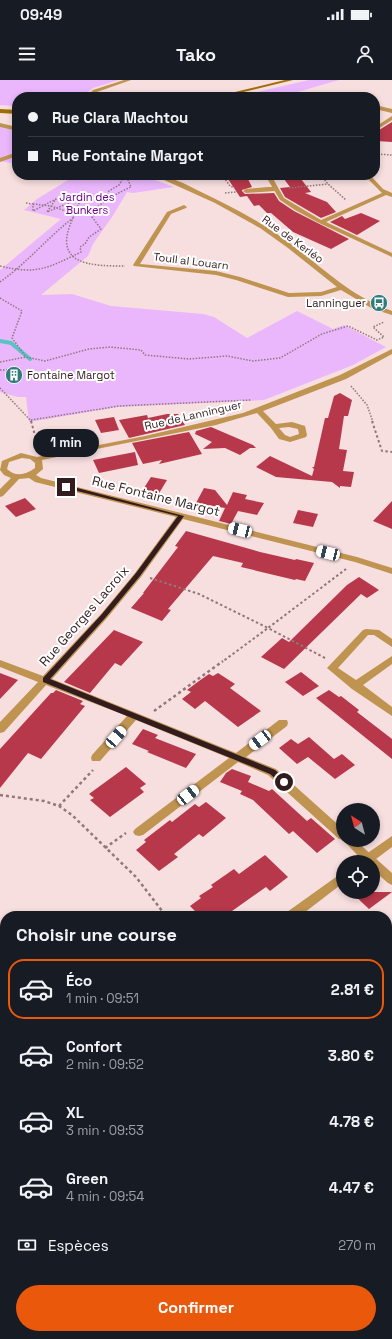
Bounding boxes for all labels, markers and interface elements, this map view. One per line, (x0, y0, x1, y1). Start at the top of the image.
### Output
text: 09:49 (20, 5, 62, 24)
icon: menu (16, 43, 38, 65)
text: Tako (176, 43, 216, 66)
icon: person (354, 43, 376, 65)
text: Rue Clara Machtou (52, 108, 188, 127)
text: Rue Fontaine Margot (52, 146, 203, 165)
park label: Jardin des Bunkers (59, 190, 115, 217)
street label: Rue de Kerléo (260, 212, 327, 266)
street label: Toull al Louarn (153, 249, 229, 273)
bus stop icon: Lanninguer (369, 293, 389, 313)
place label: Lanninguer (306, 296, 366, 310)
building icon: Fontaine Margot (4, 365, 24, 385)
place label: Fontaine Margot (27, 368, 115, 382)
street label: Rue de Lanninguer (143, 397, 243, 433)
callout: 1 min (33, 429, 99, 457)
text: 1 min (50, 434, 82, 451)
street label: Rue Fontaine Margot (90, 472, 222, 520)
route end (57, 478, 75, 496)
car (227, 521, 253, 539)
car (315, 544, 341, 562)
street label: Rue Georges Lacroix (36, 562, 133, 670)
car (104, 724, 128, 750)
car (247, 728, 273, 752)
route start (275, 773, 293, 791)
car (175, 783, 201, 807)
north arrow (336, 803, 380, 847)
map controls (336, 803, 380, 899)
button: locate (336, 855, 380, 899)
text: Choisir une course (16, 923, 177, 946)
icon: car (18, 971, 54, 1007)
text: Éco (66, 971, 92, 990)
text: 2.81 € (331, 980, 374, 999)
text: 1 min · 09:51 (66, 990, 139, 1007)
icon: car (18, 1037, 54, 1073)
text: Confort (66, 1037, 122, 1056)
text: 3.80 € (328, 1046, 374, 1065)
text: 2 min · 09:52 (66, 1056, 144, 1073)
icon: car (18, 1103, 54, 1139)
text: XL (66, 1103, 84, 1122)
text: 4.78 € (329, 1112, 374, 1131)
text: 3 min · 09:53 (66, 1122, 144, 1139)
icon: car (18, 1169, 54, 1205)
text: Green (66, 1169, 108, 1188)
text: 4.47 € (329, 1178, 374, 1197)
text: 4 min · 09:54 (66, 1188, 144, 1205)
icon: cash (16, 1234, 38, 1256)
text: Espèces (48, 1236, 109, 1255)
text: 270 m (338, 1237, 376, 1254)
button: Confirmer (16, 1285, 376, 1331)

